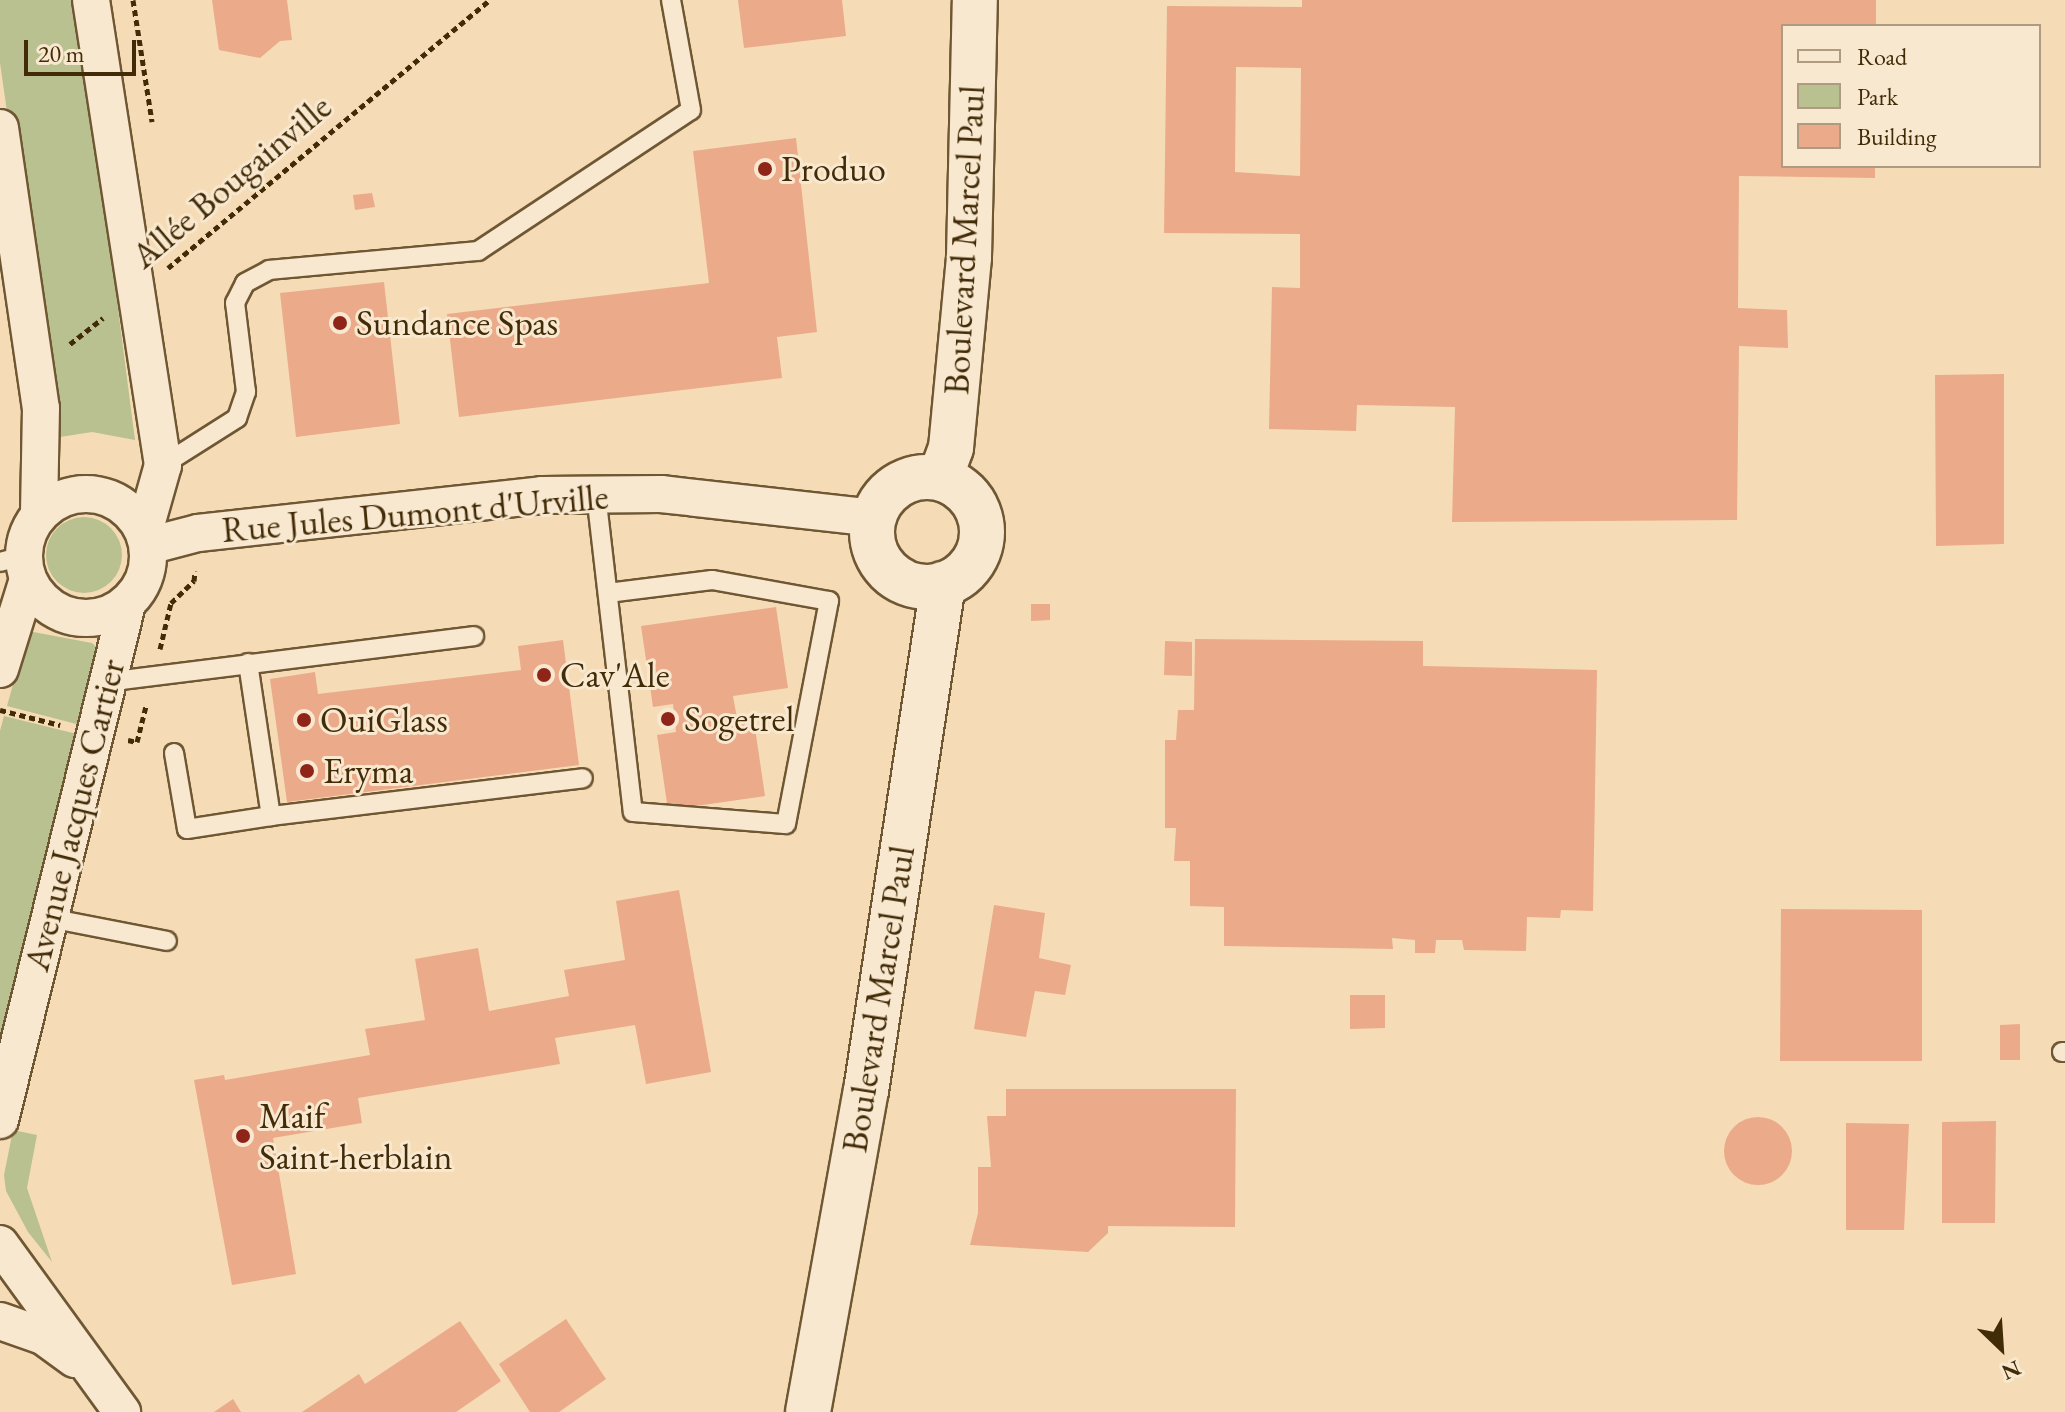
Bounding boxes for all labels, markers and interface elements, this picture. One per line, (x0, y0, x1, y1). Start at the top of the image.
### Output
scale bar (28, 24, 140, 74)
legend (1781, 24, 2041, 168)
text: 20 m (38, 38, 85, 69)
text: Road (1857, 41, 1907, 72)
text: Park (1857, 81, 1898, 112)
street label: Boulevard Marcel Paul (934, 84, 994, 396)
street label: Allée Bougainville (122, 85, 340, 277)
text: Building (1857, 121, 1937, 152)
place label: Produo (781, 147, 886, 191)
marker: Produo (756, 160, 774, 178)
place label: Sundance Spas (356, 301, 558, 345)
marker: Sundance Spas (331, 314, 349, 332)
street label: Rue Jules Dumont d'Urville (220, 475, 610, 551)
place label: Cav'Ale (560, 653, 670, 697)
street label: Avenue Jacques Cartier (14, 655, 134, 975)
marker: Cav'Ale (535, 666, 553, 684)
place label: Sogetrel (684, 697, 794, 741)
place label: OuiGlass (320, 698, 448, 742)
marker: Sogetrel (659, 710, 677, 728)
marker: OuiGlass (295, 711, 313, 729)
place label: Eryma (323, 749, 413, 793)
marker: Eryma (298, 762, 316, 780)
street label: Boulevard Marcel Paul (832, 843, 924, 1155)
place label: Maif Saint-herblain (259, 1093, 453, 1178)
marker: Maif Saint-herblain (234, 1127, 252, 1145)
north arrow (1961, 1308, 2041, 1388)
text: N (1997, 1353, 2026, 1387)

